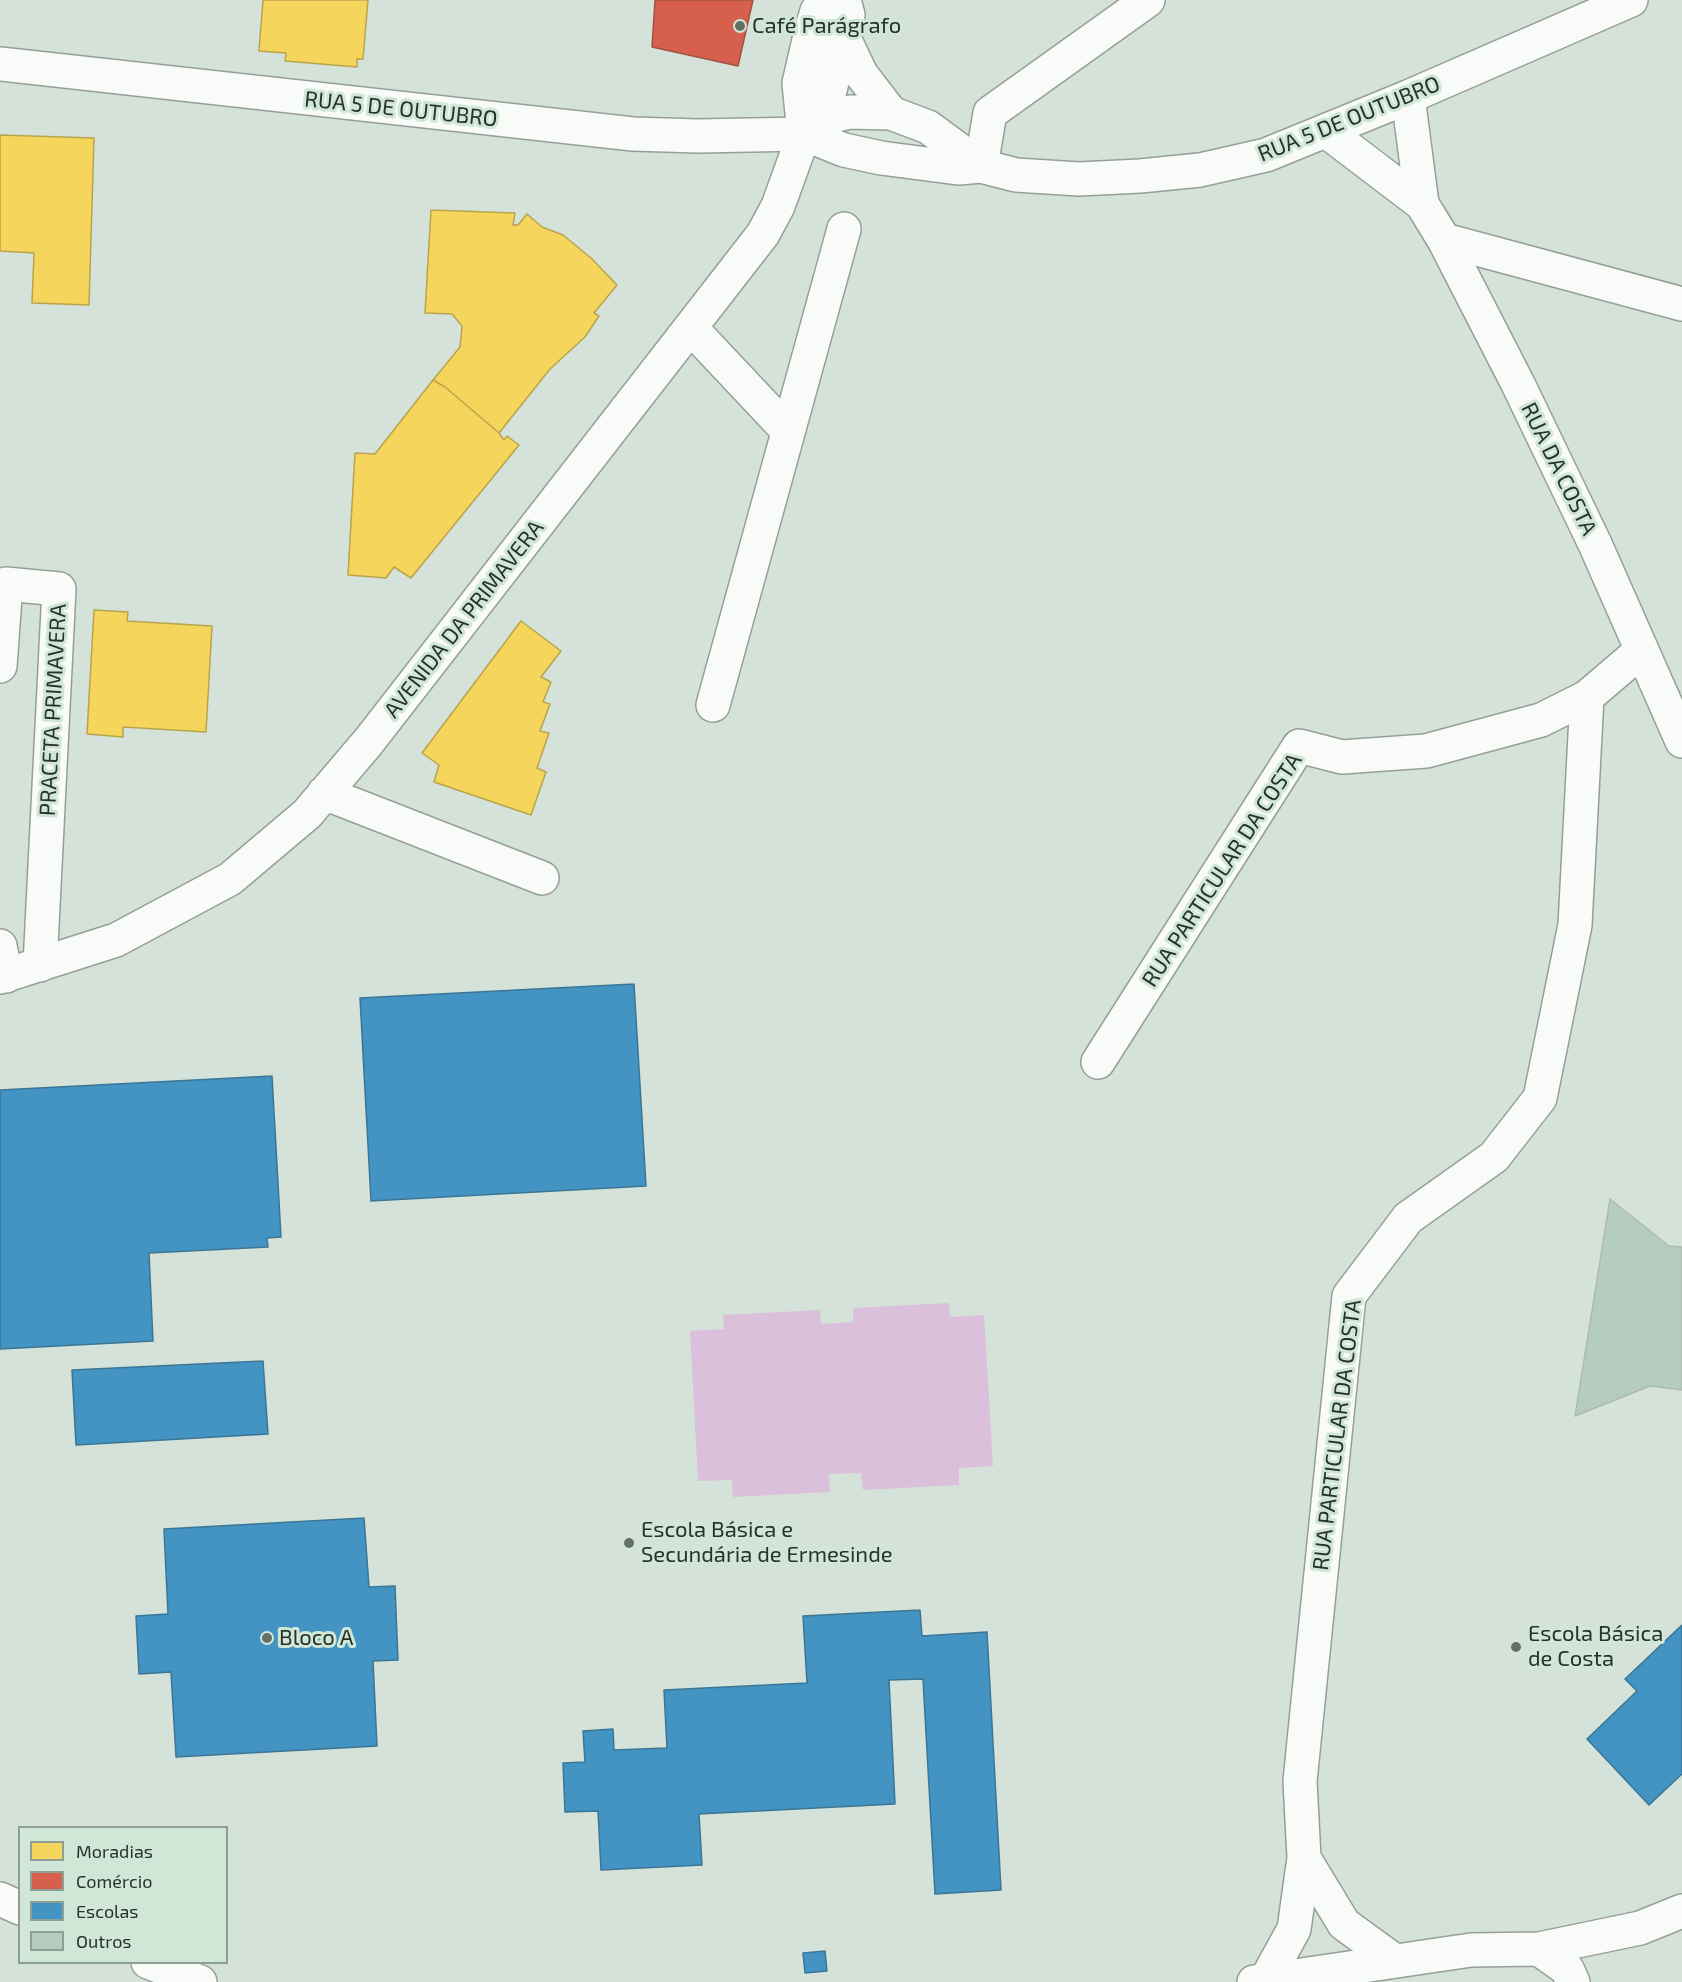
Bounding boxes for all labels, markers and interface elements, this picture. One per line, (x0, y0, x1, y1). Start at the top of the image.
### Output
place label: Café Parágrafo (752, 13, 901, 39)
marker: Café Parágrafo (733, 19, 747, 33)
street label: RUA 5 DE OUTUBRO (1254, 70, 1444, 168)
street label: RUA 5 DE OUTUBRO (303, 86, 499, 132)
street label: RUA DA COSTA (1515, 398, 1603, 540)
street label: AVENIDA DA PRIMAVERA (379, 515, 549, 723)
street label: PRACETA PRIMAVERA (34, 603, 72, 817)
street label: RUA PARTICULAR DA COSTA (1137, 748, 1307, 992)
street label: RUA PARTICULAR DA COSTA (1307, 1298, 1367, 1572)
place label: Escola Básica e Secundária de Ermesinde (641, 1517, 893, 1568)
marker: Escola Básica e Secundária de Ermesinde (622, 1536, 636, 1550)
place label: Escola Básica de Costa (1528, 1621, 1663, 1672)
place label: Bloco A (279, 1625, 353, 1651)
marker: Bloco A (260, 1631, 274, 1645)
marker: Escola Básica de Costa (1509, 1640, 1523, 1654)
legend (18, 1826, 228, 1964)
text: Moradias (76, 1840, 153, 1862)
text: Comércio (76, 1870, 152, 1892)
text: Escolas (76, 1900, 138, 1922)
text: Outros (76, 1930, 132, 1952)

